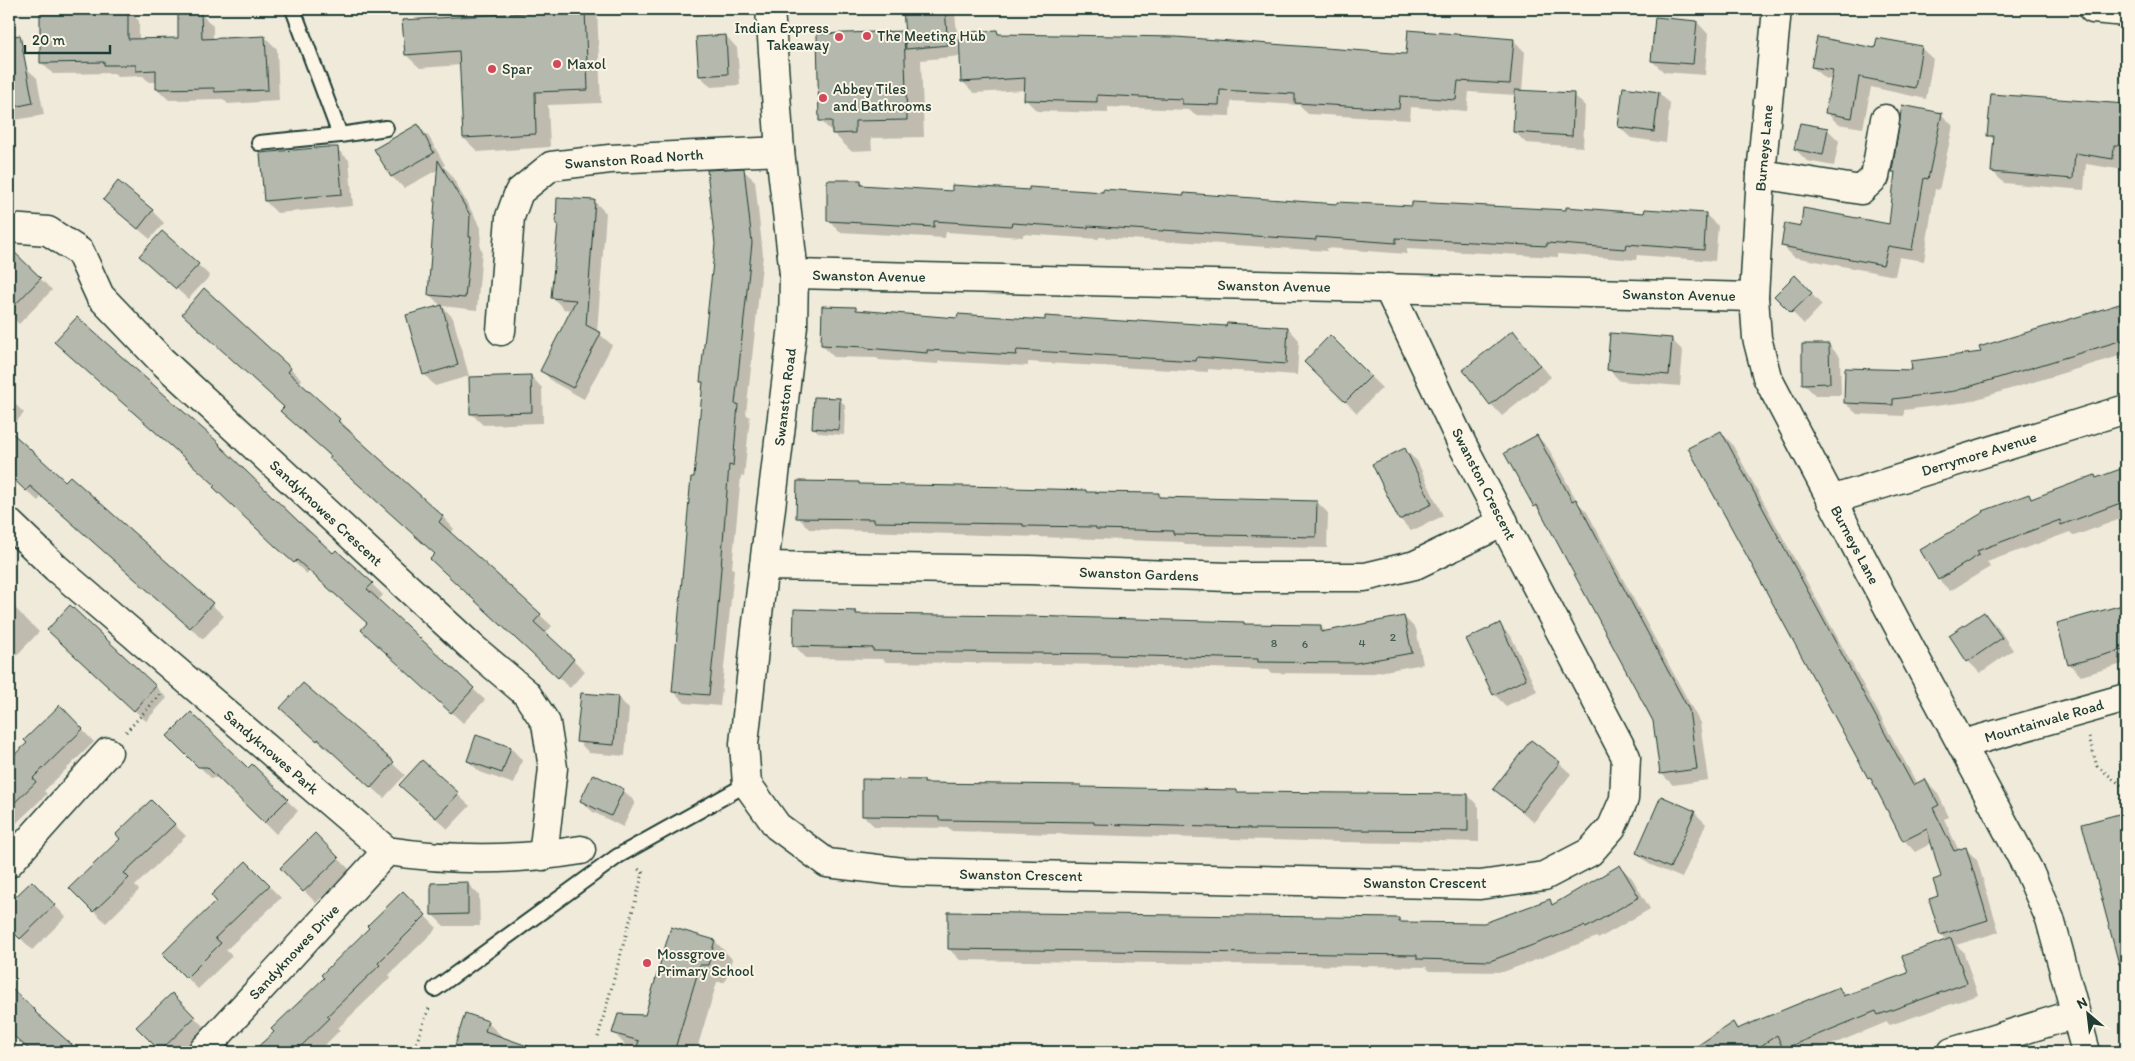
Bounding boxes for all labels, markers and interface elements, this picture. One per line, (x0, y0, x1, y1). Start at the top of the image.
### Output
place label: Indian Express Takeaway (734, 19, 829, 54)
scale bar (25, 22, 110, 54)
place label: The Meeting Hub (877, 27, 986, 45)
marker: The Meeting Hub (861, 30, 873, 42)
text: 20 m (32, 31, 66, 49)
marker: Indian Express Takeaway (833, 31, 845, 43)
place label: Maxol (567, 55, 607, 73)
marker: Maxol (551, 58, 563, 70)
place label: Spar (502, 60, 532, 78)
marker: Spar (486, 63, 498, 75)
place label: Abbey Tiles and Bathrooms (833, 80, 932, 115)
marker: Abbey Tiles and Bathrooms (817, 92, 829, 104)
street label: Burneys Lane (1751, 104, 1777, 192)
street label: Swanston Road North (564, 145, 704, 173)
street label: Swanston Avenue (812, 266, 926, 286)
street label: Swanston Avenue (1217, 276, 1331, 296)
street label: Swanston Avenue (1622, 285, 1736, 305)
street label: Swanston Road (770, 347, 800, 447)
street label: Swanston Crescent (1448, 425, 1520, 543)
street label: Derrymore Avenue (1919, 428, 2039, 480)
street label: Sandyknowes Crescent (266, 456, 386, 570)
street label: Burneys Lane (1827, 502, 1883, 588)
street label: Swanston Gardens (1079, 563, 1199, 585)
house number: 2 (1390, 630, 1397, 644)
house number: 8 (1271, 636, 1278, 650)
house number: 4 (1358, 636, 1366, 650)
house number: 6 (1302, 637, 1308, 651)
street label: Mountainvale Road (1982, 695, 2106, 747)
street label: Sandyknowes Park (220, 706, 322, 798)
street label: Swanston Crescent (959, 865, 1083, 885)
street label: Swanston Crescent (1363, 874, 1487, 892)
street label: Sandyknowes Drive (245, 900, 343, 1004)
place label: Mossgrove Primary School (657, 945, 755, 980)
marker: Mossgrove Primary School (641, 957, 653, 969)
north arrow (2062, 988, 2112, 1038)
text: N (2074, 993, 2090, 1013)

